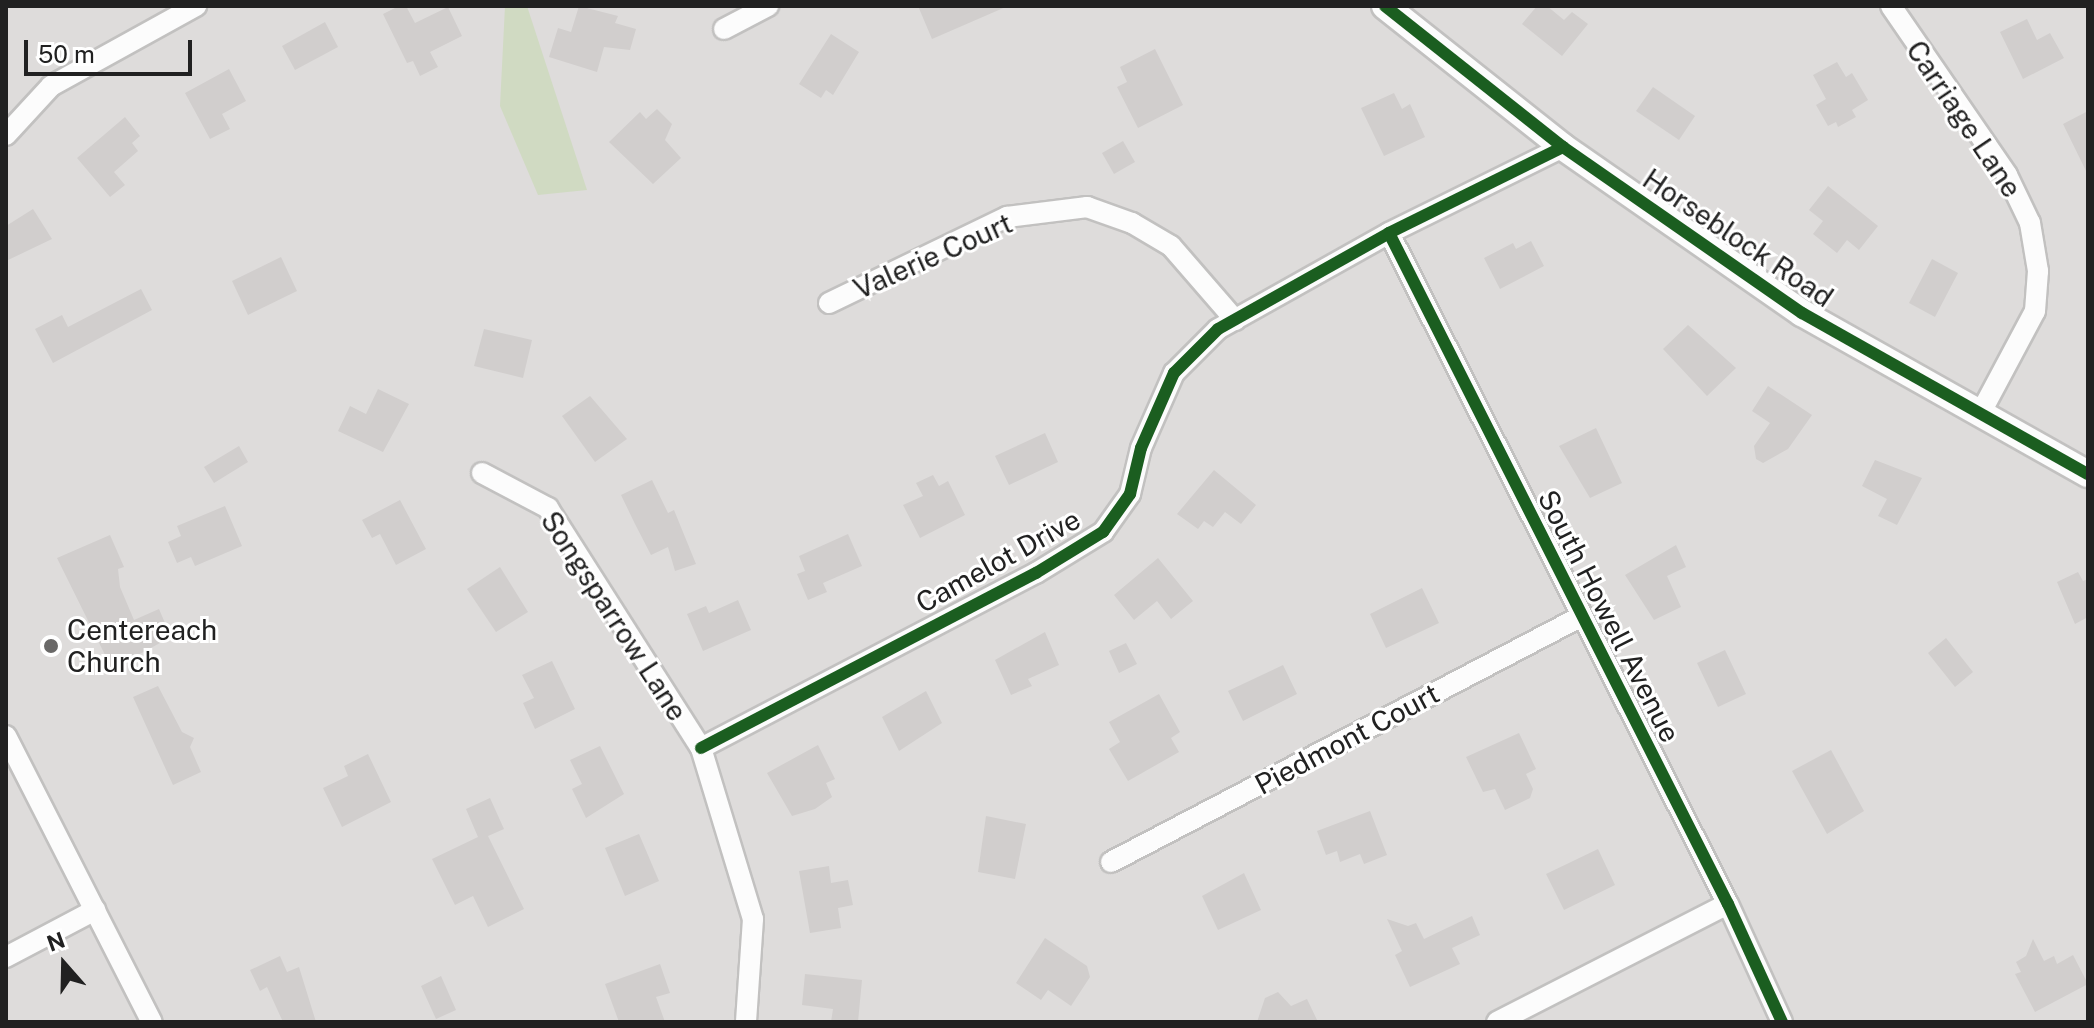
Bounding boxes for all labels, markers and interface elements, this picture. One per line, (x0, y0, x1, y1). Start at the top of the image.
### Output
scale bar (28, 24, 196, 74)
street label: Carriage Lane (1899, 34, 2029, 204)
text: 50 m (38, 40, 95, 68)
street label: Horseblock Road (1637, 162, 1839, 314)
street label: Valerie Court (848, 206, 1018, 306)
street label: South Howell Avenue (1531, 484, 1687, 748)
street label: Camelot Drive (910, 502, 1086, 620)
street label: Songsparrow Lane (534, 505, 694, 727)
place label: Centereach Church (67, 613, 217, 679)
marker: Centereach Church (42, 637, 60, 655)
street label: Piedmont Court (1249, 676, 1445, 802)
north arrow (24, 924, 104, 1004)
text: N (43, 926, 68, 957)

